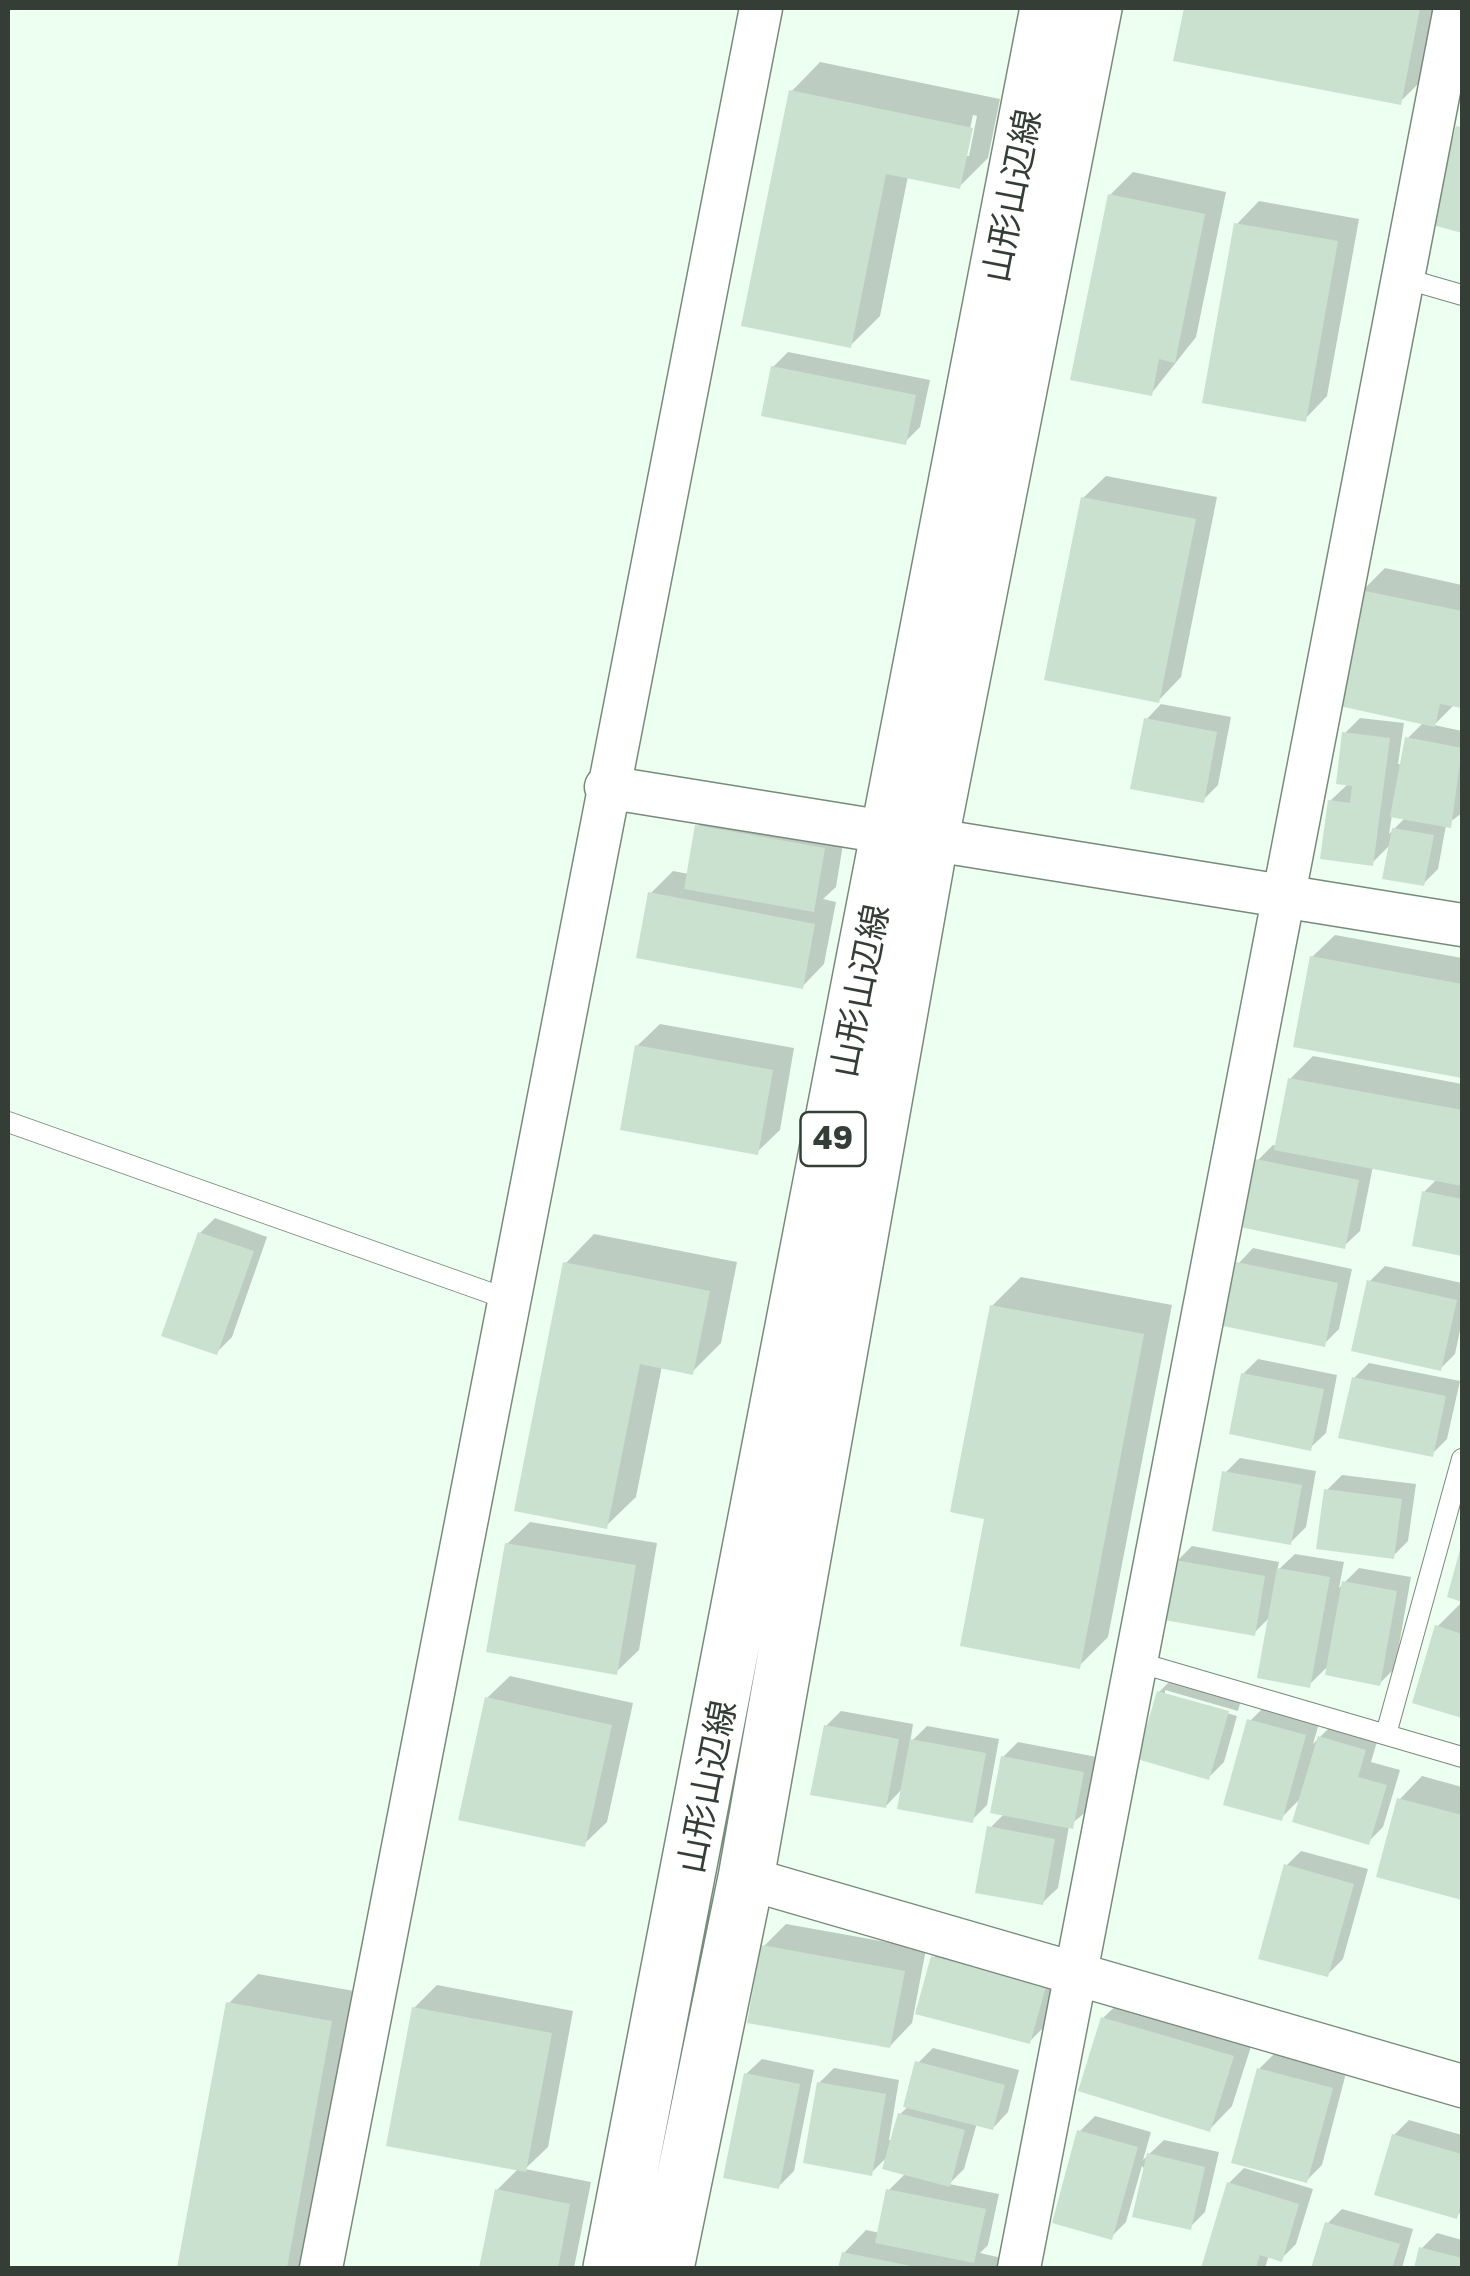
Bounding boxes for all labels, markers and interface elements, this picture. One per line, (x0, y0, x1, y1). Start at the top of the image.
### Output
street label: 山形山辺線 (976, 106, 1050, 286)
street label: 山形山辺線 (824, 901, 898, 1081)
road number: 49 (800, 1112, 866, 1166)
street label: 山形山辺線 (671, 1697, 745, 1877)

